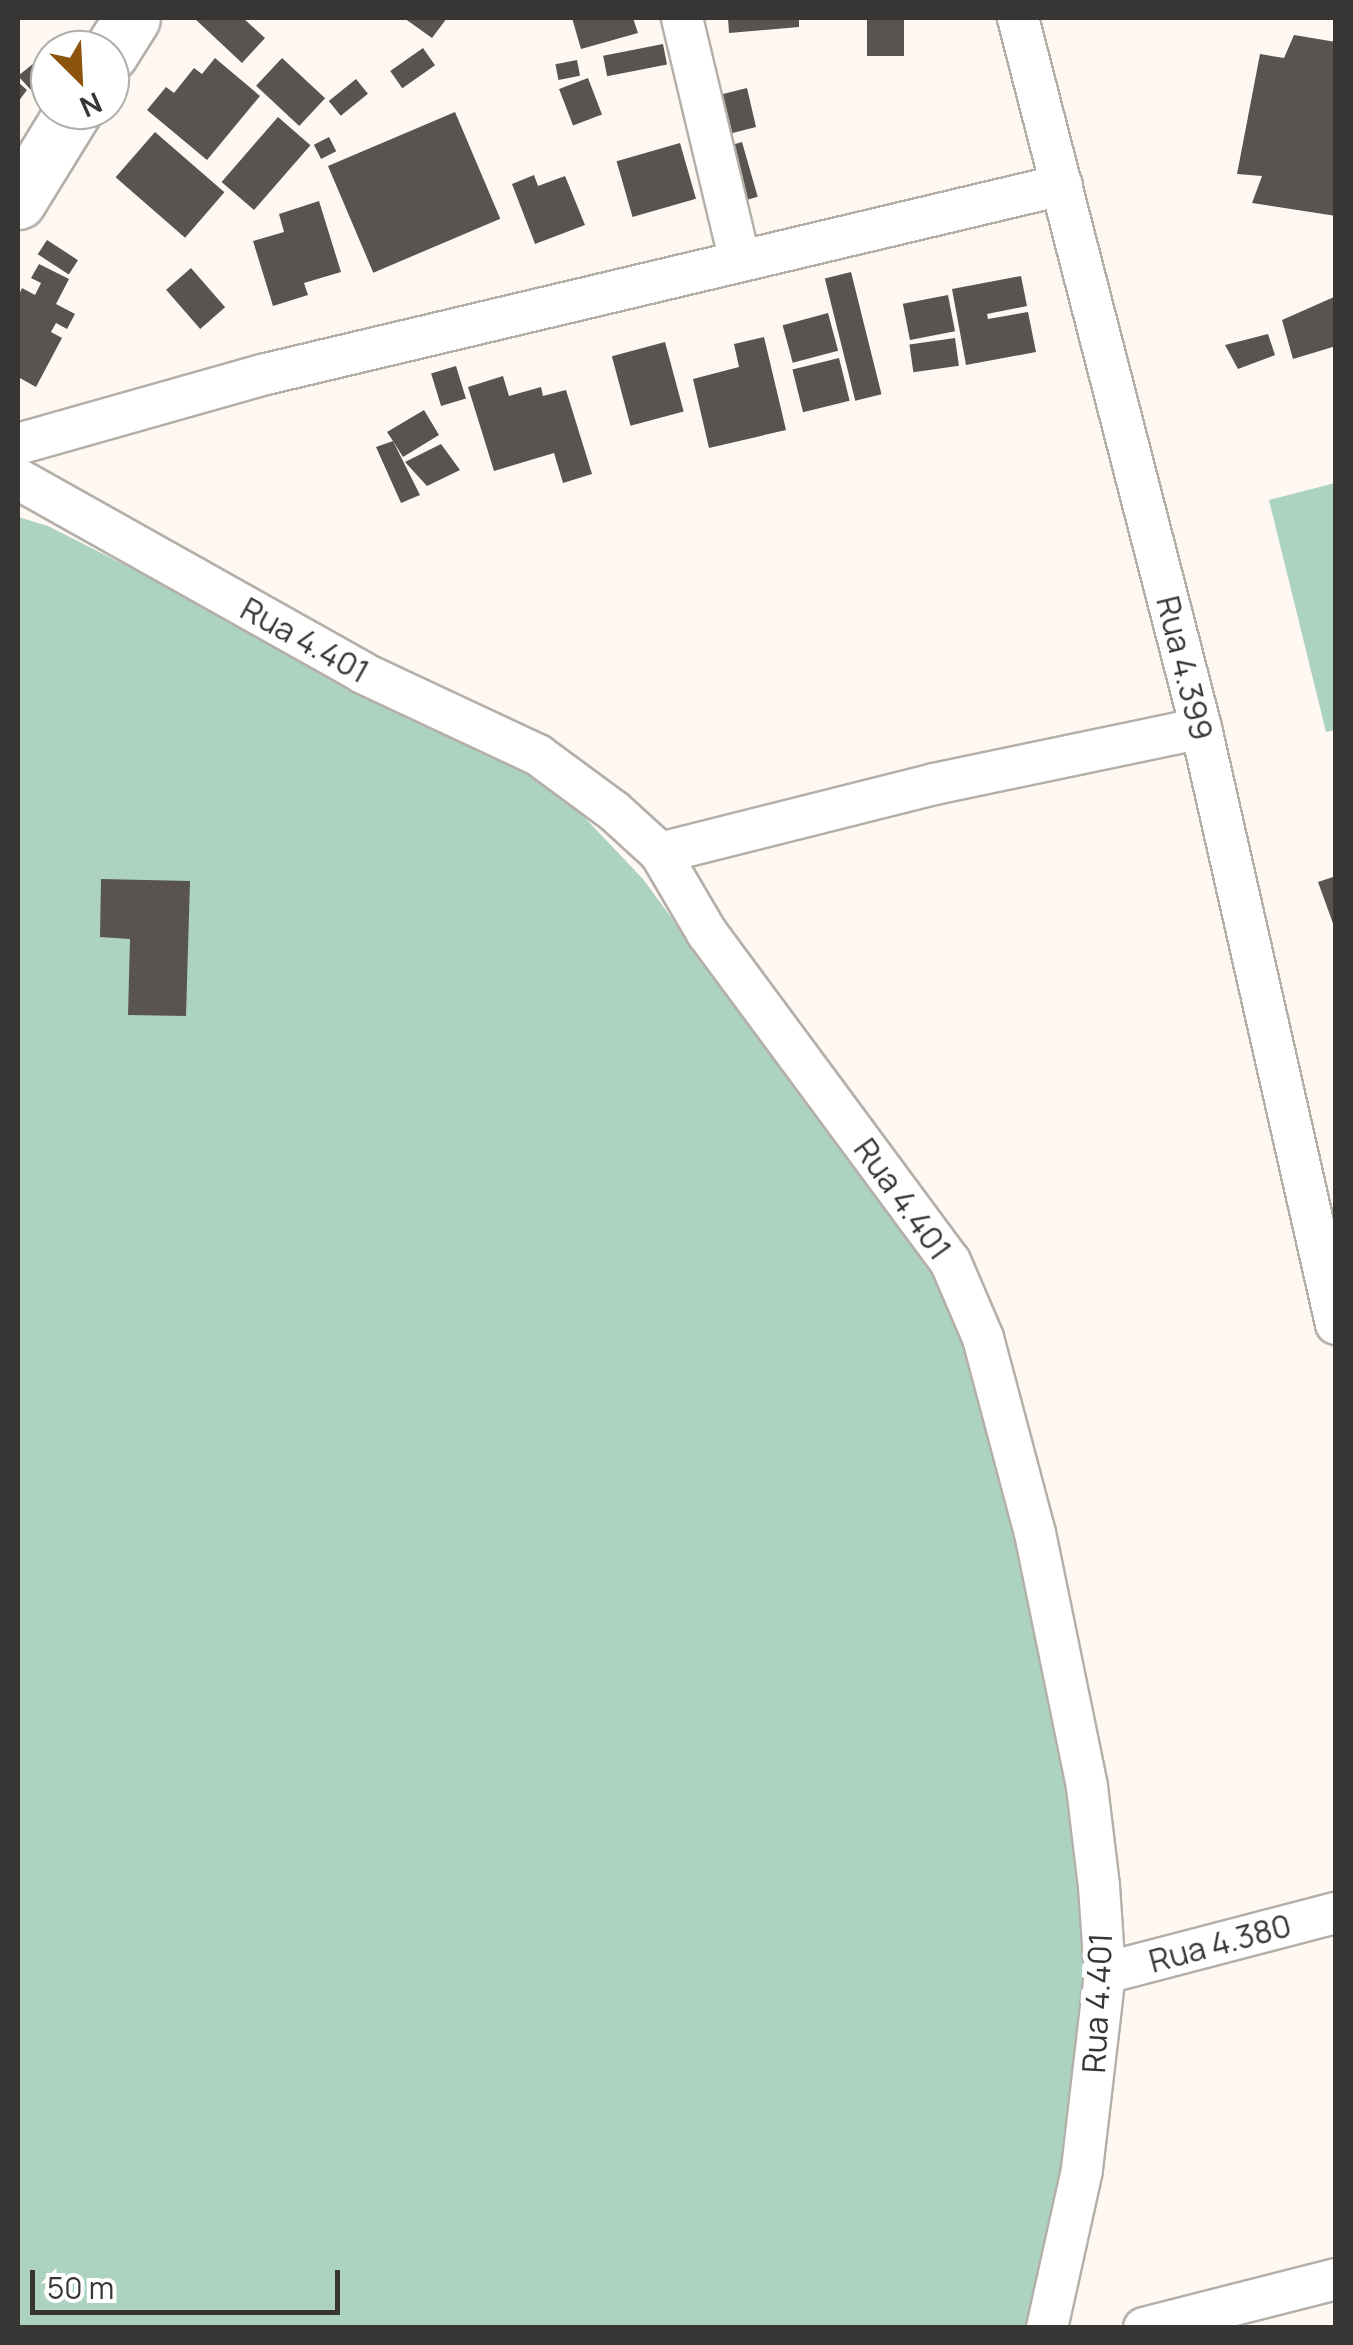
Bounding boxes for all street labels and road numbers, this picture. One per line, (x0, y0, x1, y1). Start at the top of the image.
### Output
street label: Rua 4.401 (234, 589, 376, 691)
street label: Rua 4.399 (1149, 592, 1221, 744)
street label: Rua 4.401 (846, 1131, 960, 1267)
street label: Rua 4.380 (1145, 1906, 1295, 1980)
street label: Rua 4.401 (1074, 1932, 1120, 2074)

